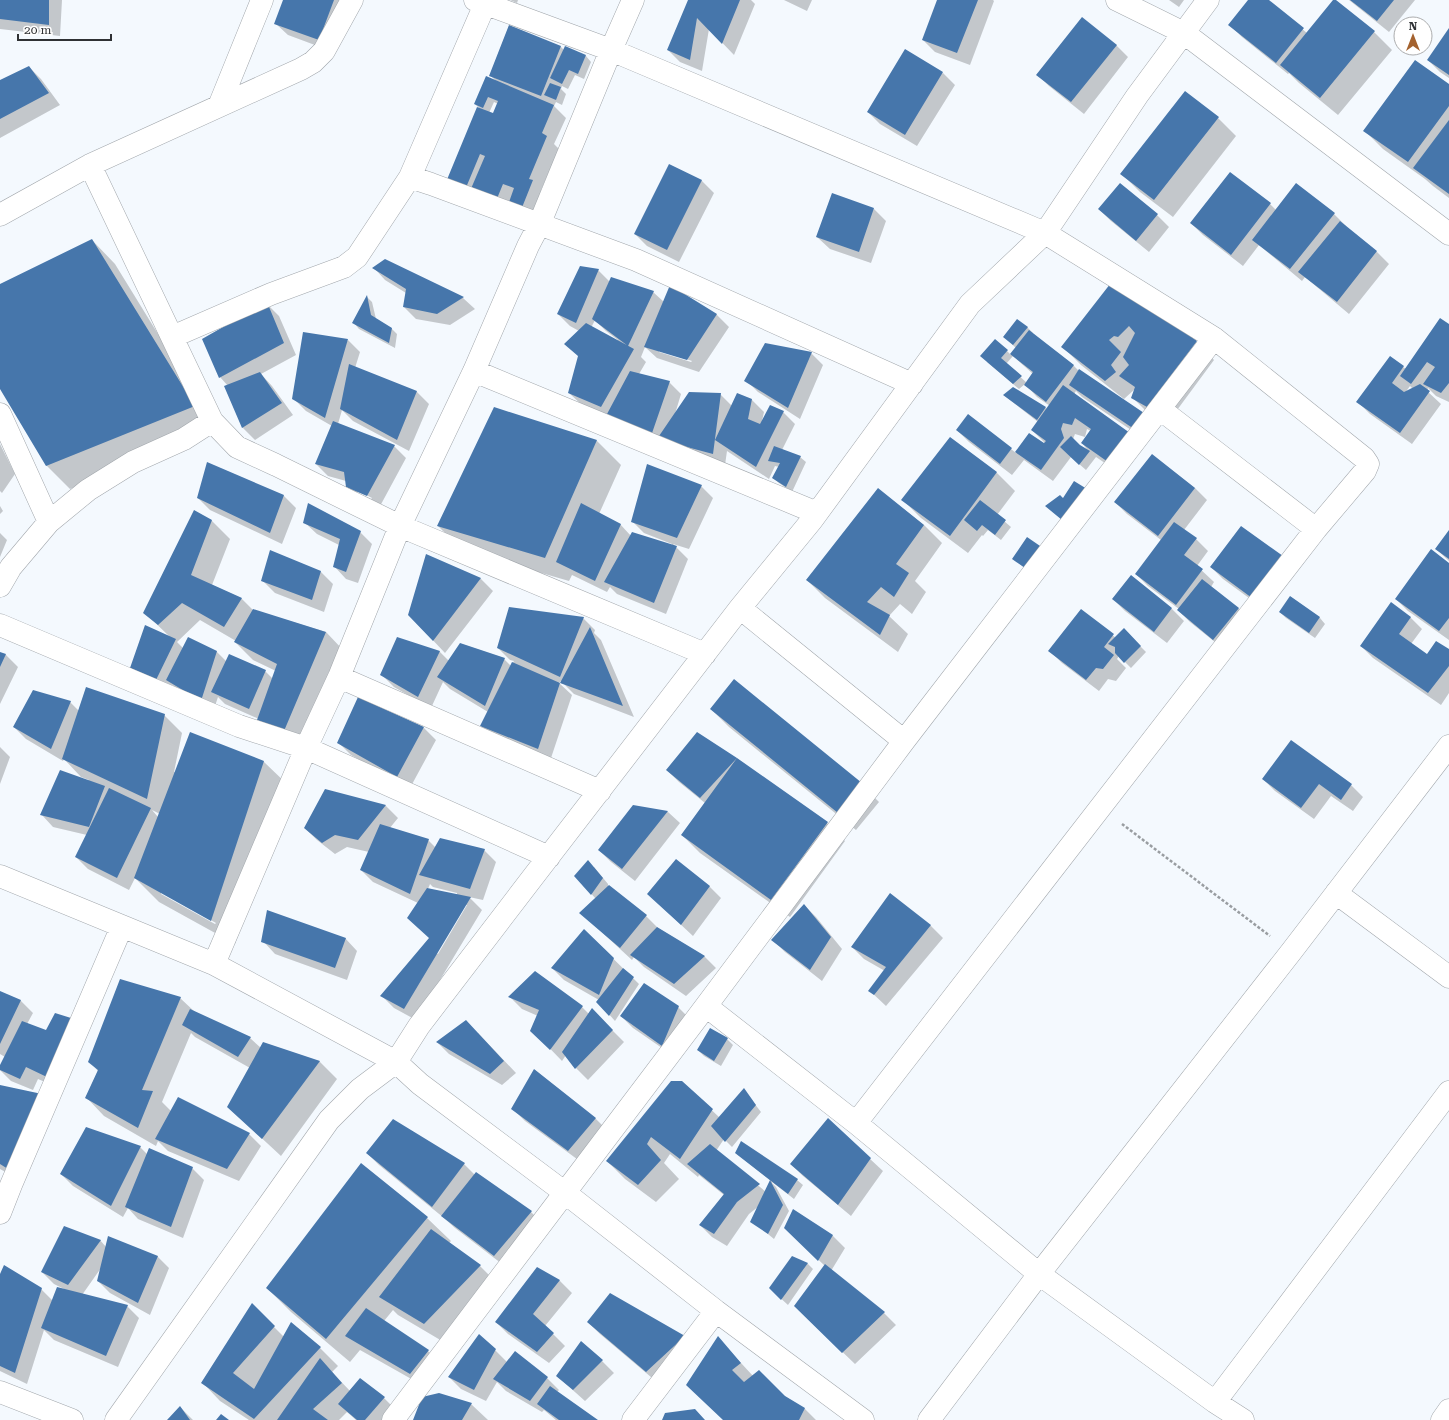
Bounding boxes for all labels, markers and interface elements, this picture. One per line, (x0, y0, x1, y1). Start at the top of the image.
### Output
scale bar (18, 16, 111, 42)
north arrow (1393, 16, 1433, 56)
text: N (1409, 20, 1418, 33)
text: 20 m (24, 23, 51, 37)

